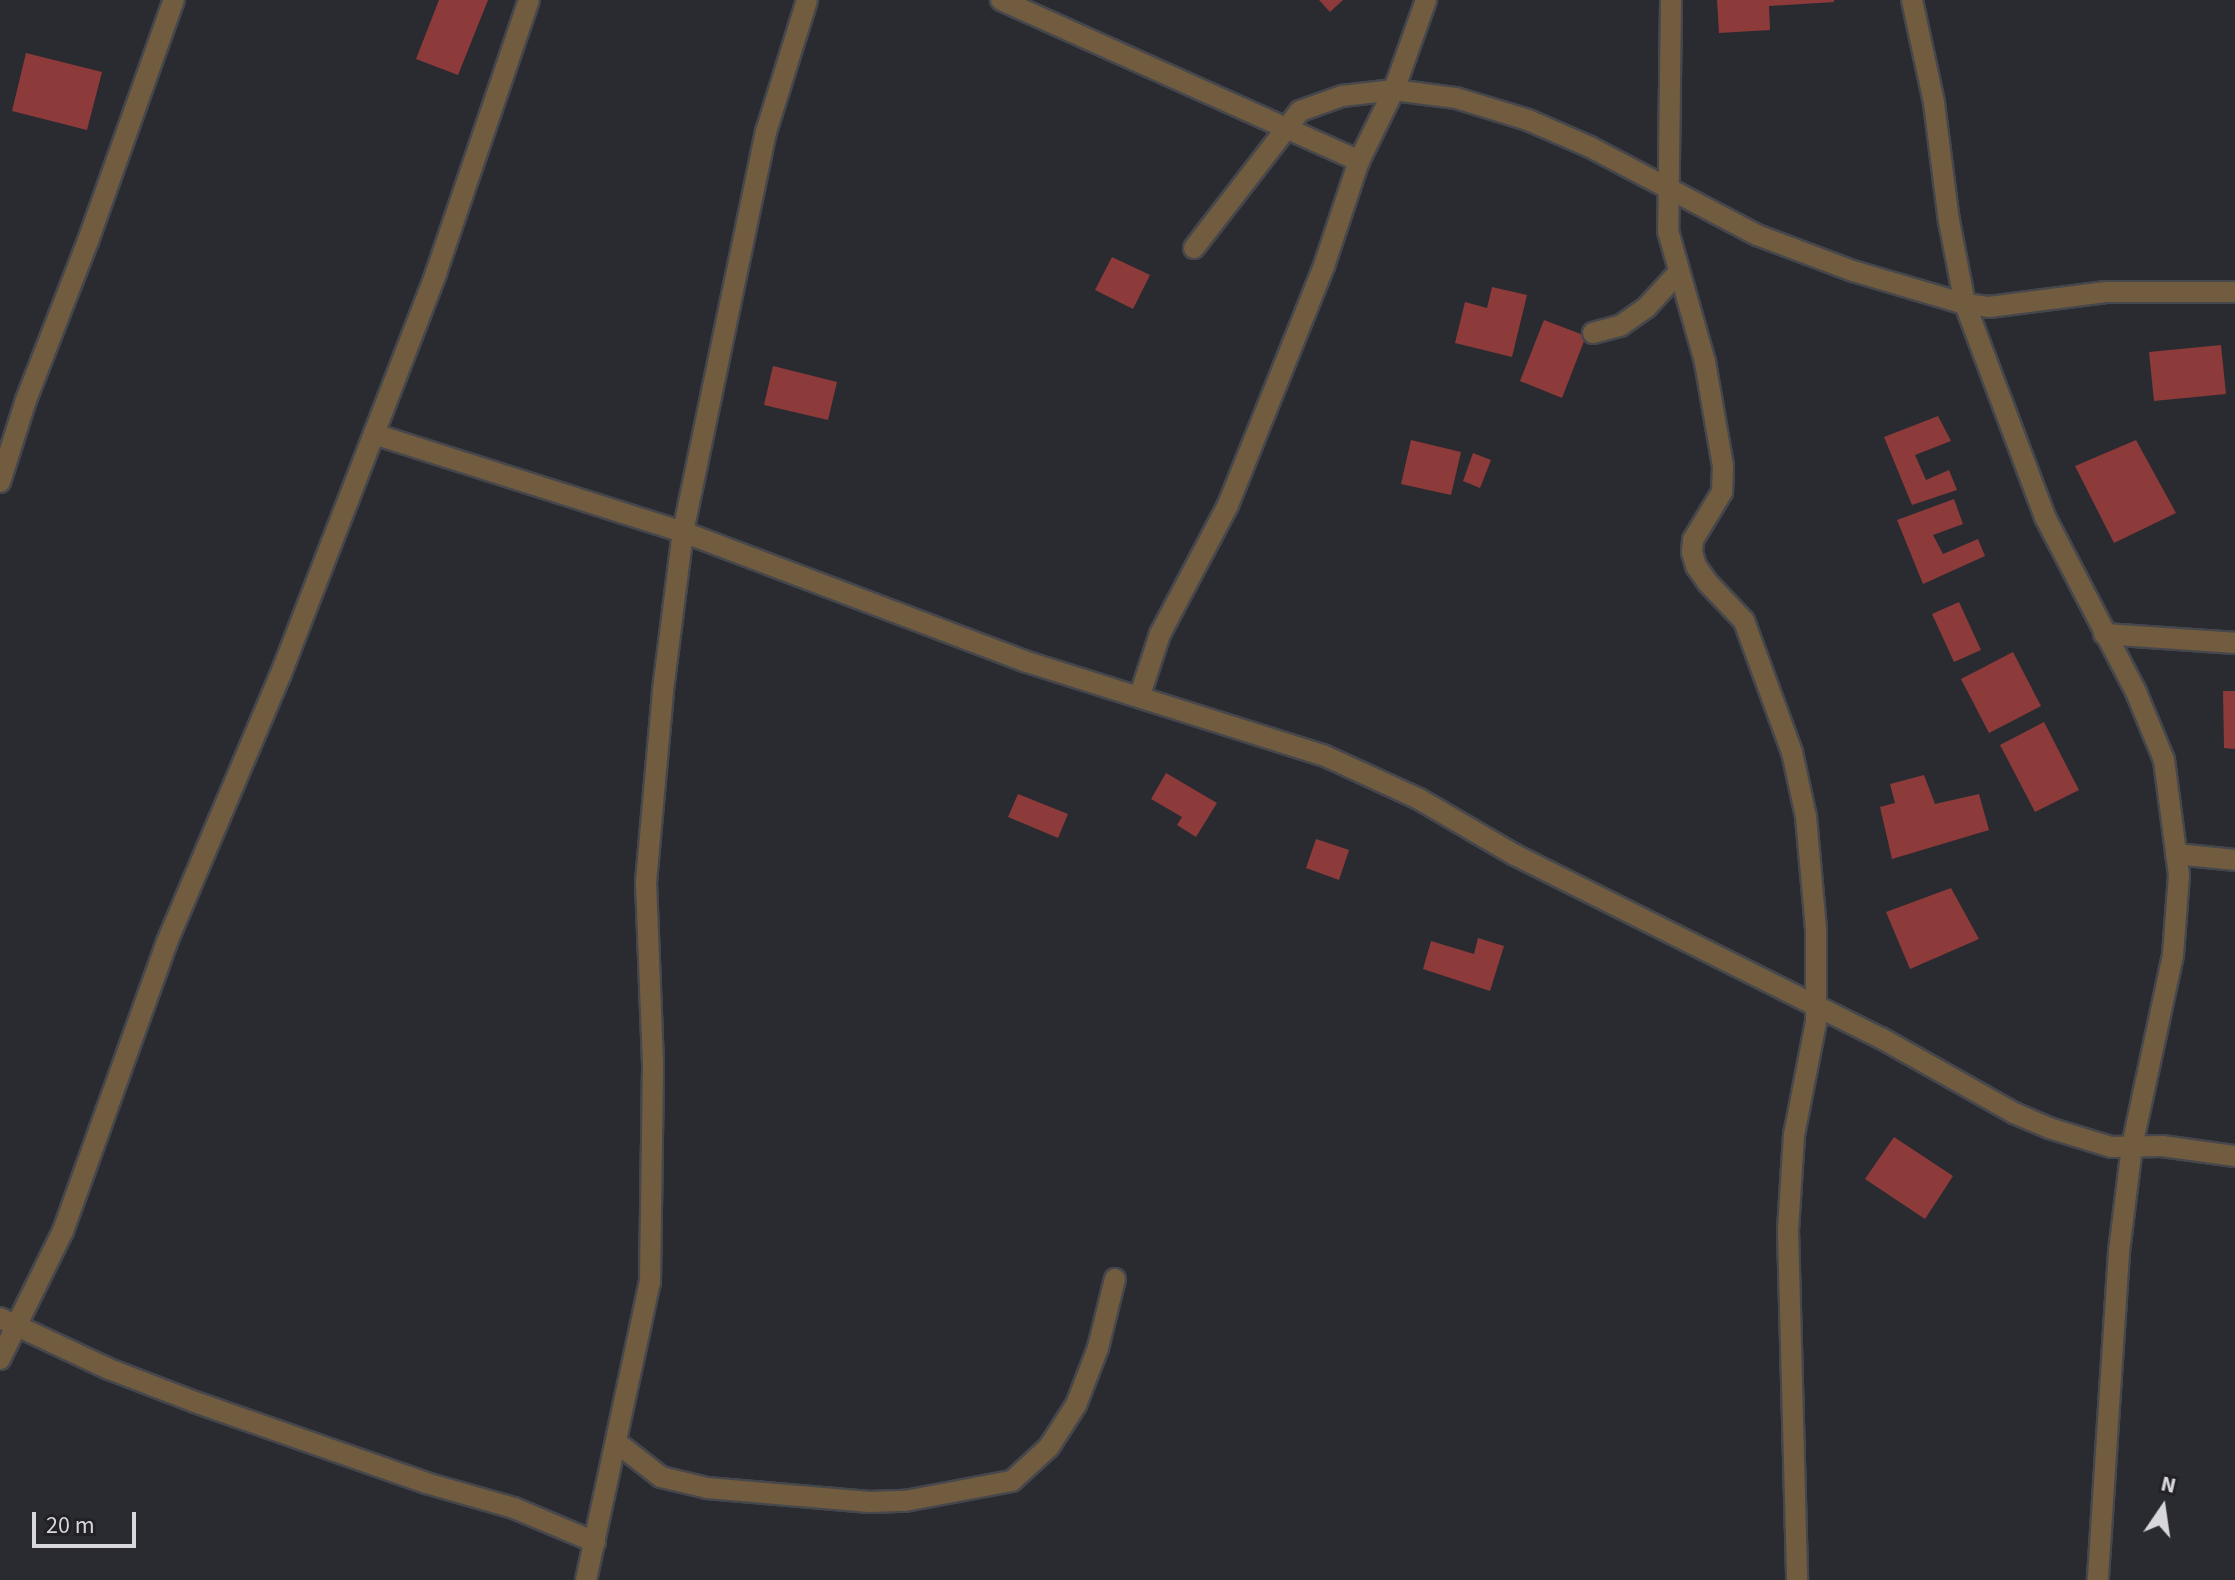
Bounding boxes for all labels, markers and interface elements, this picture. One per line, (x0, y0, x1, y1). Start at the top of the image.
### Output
text: N (2158, 1467, 2179, 1502)
north arrow (2123, 1468, 2203, 1548)
scale bar (36, 1496, 140, 1546)
text: 20 m (46, 1508, 95, 1543)

